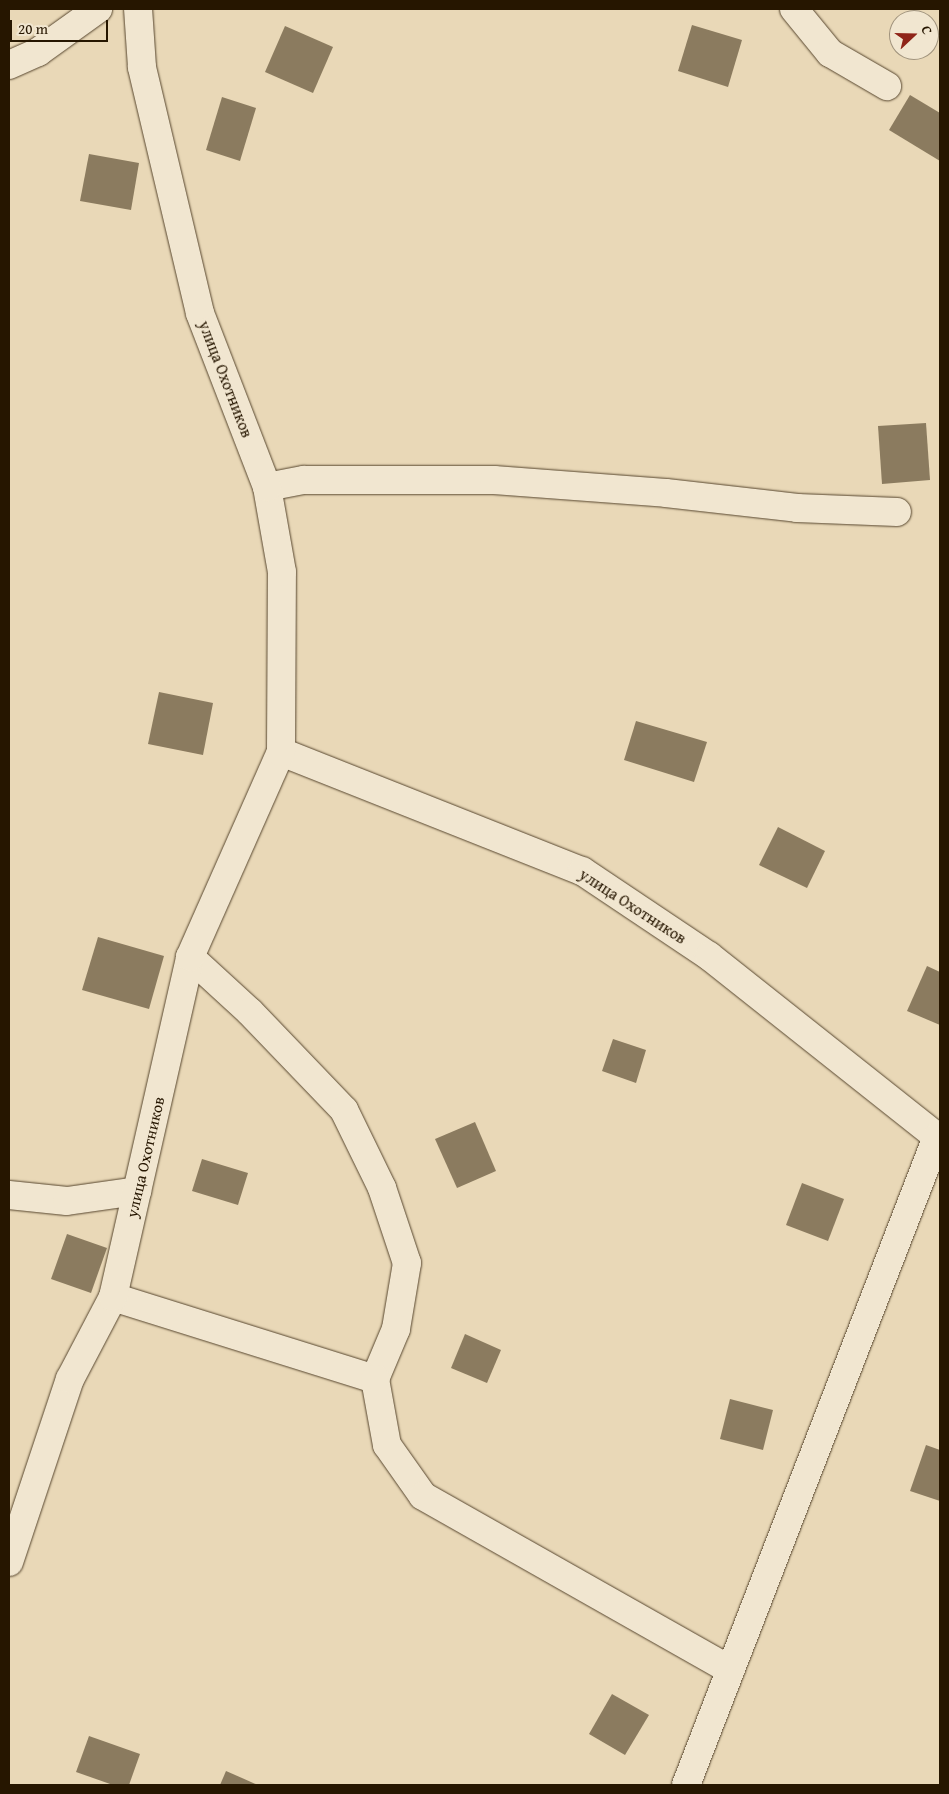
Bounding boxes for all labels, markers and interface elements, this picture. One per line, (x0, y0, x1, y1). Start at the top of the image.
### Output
scale bar (12, 10, 110, 42)
north arrow (889, 10, 939, 60)
text: 20 m (18, 18, 48, 39)
text: С (916, 23, 938, 37)
street label: улица Охотников (195, 318, 257, 440)
street label: улица Охотников (576, 864, 690, 948)
street label: улица Охотников (122, 1095, 168, 1219)

